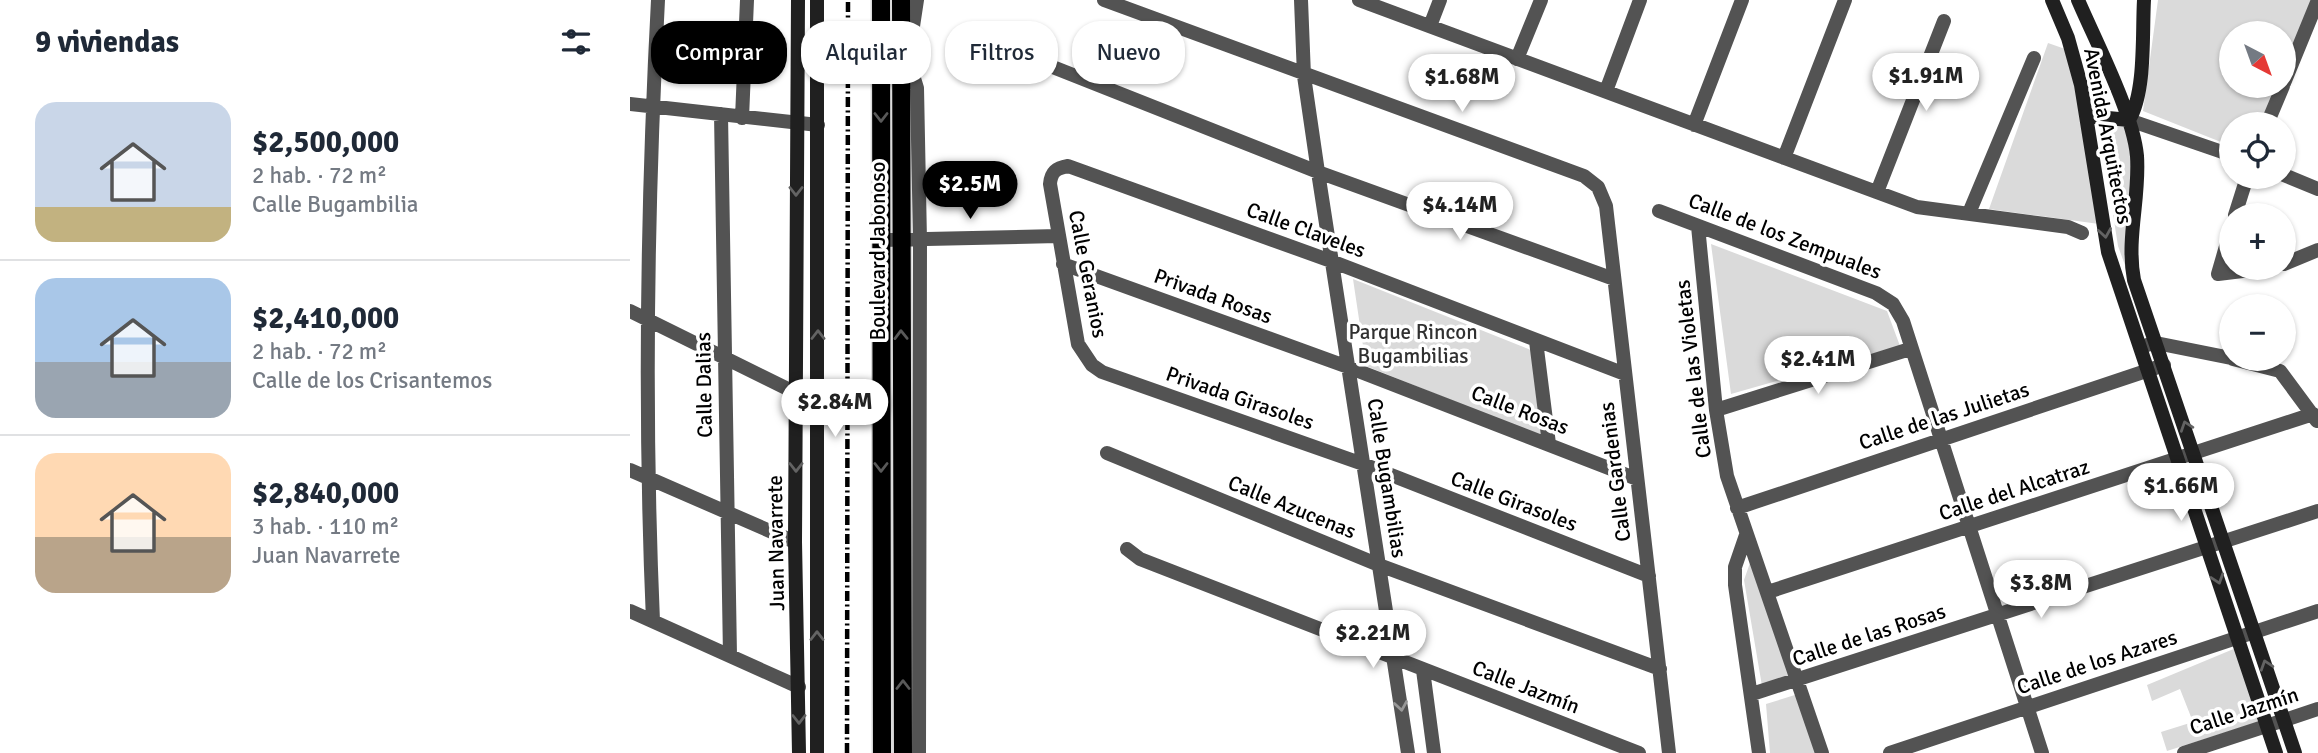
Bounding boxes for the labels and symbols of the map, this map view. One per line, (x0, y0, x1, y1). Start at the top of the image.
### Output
north arrow (2219, 21, 2296, 98)
street label: Avenida Arquitectos (2078, 46, 2138, 226)
pin: $1.68M (1405, 54, 1519, 114)
pin: $1.91M (1869, 54, 1983, 113)
one-way arrow (873, 112, 889, 123)
street label: Boulevard Jabonoso (865, 162, 891, 340)
pin: $2.5M (921, 162, 1019, 221)
pin: $4.14M (1403, 182, 1517, 242)
one-way arrow (788, 186, 804, 196)
street label: Calle de los Zempuales (1685, 187, 1885, 285)
street label: Calle Claveles (1243, 196, 1369, 264)
street label: Calle Geranios (1063, 208, 1113, 340)
one-way arrow (2097, 227, 2112, 239)
street label: Privada Rosas (1150, 263, 1276, 329)
street label: Calle de las Violetas (1669, 278, 1717, 460)
park label: Parque Rincon Bugambilias (1348, 319, 1478, 369)
one-way arrow (810, 329, 826, 340)
one-way arrow (893, 329, 909, 340)
street label: Calle Dalias (690, 332, 718, 438)
pin: $2.41M (1761, 336, 1875, 396)
street label: Privada Girasoles (1163, 361, 1317, 435)
street label: Calle de las Julietas (1856, 376, 2032, 456)
street label: Calle Rosas (1468, 379, 1572, 441)
pin: $2.84M (778, 380, 892, 439)
street label: Calle Bugambilias (1362, 396, 1412, 560)
street label: Calle Gardenias (1594, 401, 1636, 543)
one-way arrow (2180, 420, 2194, 433)
street label: Calle del Alcatraz (1936, 453, 2092, 527)
one-way arrow (788, 462, 804, 473)
one-way arrow (873, 462, 889, 473)
pin: $1.66M (2124, 463, 2238, 523)
street label: Calle Girasoles (1447, 465, 1581, 537)
street label: Calle Azucenas (1224, 470, 1360, 544)
street label: Juan Navarrete (762, 475, 790, 611)
pin: $3.8M (1992, 560, 2090, 620)
one-way arrow (2210, 572, 2225, 584)
street label: Calle de las Rosas (1789, 598, 1949, 672)
pin: $2.21M (1316, 610, 1430, 670)
street label: Calle de los Azares (2014, 624, 2180, 700)
one-way arrow (809, 630, 825, 641)
street label: Calle Jazmín (1469, 655, 1583, 719)
one-way arrow (2260, 659, 2274, 672)
one-way arrow (895, 679, 911, 690)
street label: Calle Jazmín (2186, 681, 2302, 741)
one-way arrow (1393, 700, 1408, 712)
one-way arrow (791, 714, 807, 725)

